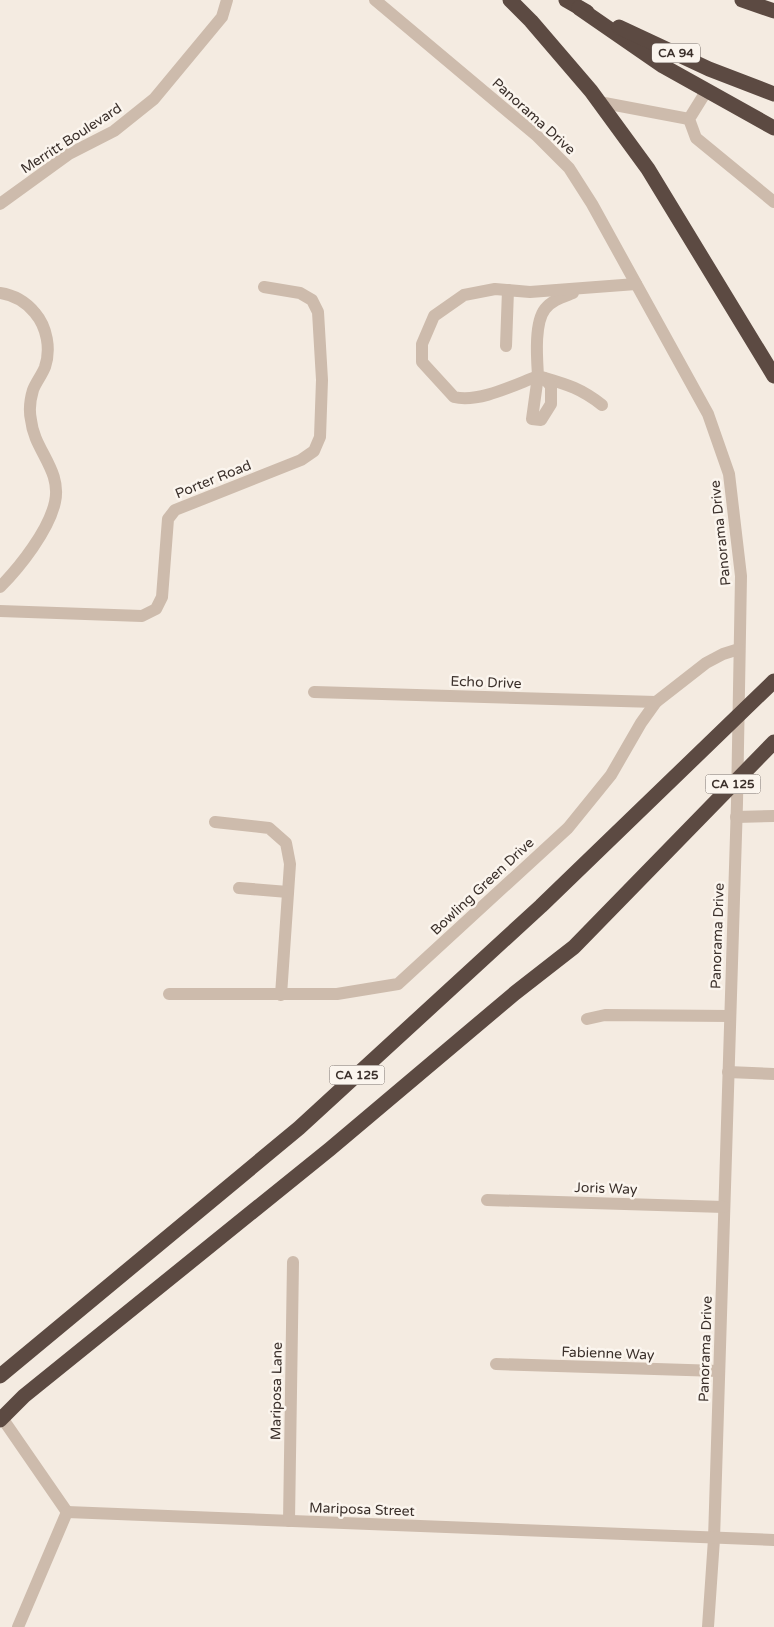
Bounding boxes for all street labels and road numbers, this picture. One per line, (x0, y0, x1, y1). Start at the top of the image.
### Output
road number: CA 94 (652, 44, 700, 62)
street label: Panorama Drive (489, 75, 579, 158)
street label: Merritt Boulevard (18, 99, 125, 177)
street label: Porter Road (173, 457, 254, 502)
street label: Panorama Drive (706, 479, 734, 587)
street label: Echo Drive (450, 673, 522, 692)
road number: CA 125 (706, 774, 760, 794)
street label: Bowling Green Drive (427, 834, 538, 939)
street label: Panorama Drive (707, 883, 728, 989)
road number: CA 125 (330, 1066, 384, 1084)
street label: Joris Way (574, 1179, 638, 1198)
street label: Panorama Drive (695, 1296, 716, 1402)
street label: Mariposa Lane (267, 1342, 286, 1440)
street label: Fabienne Way (561, 1343, 655, 1364)
street label: Mariposa Street (309, 1499, 416, 1520)

